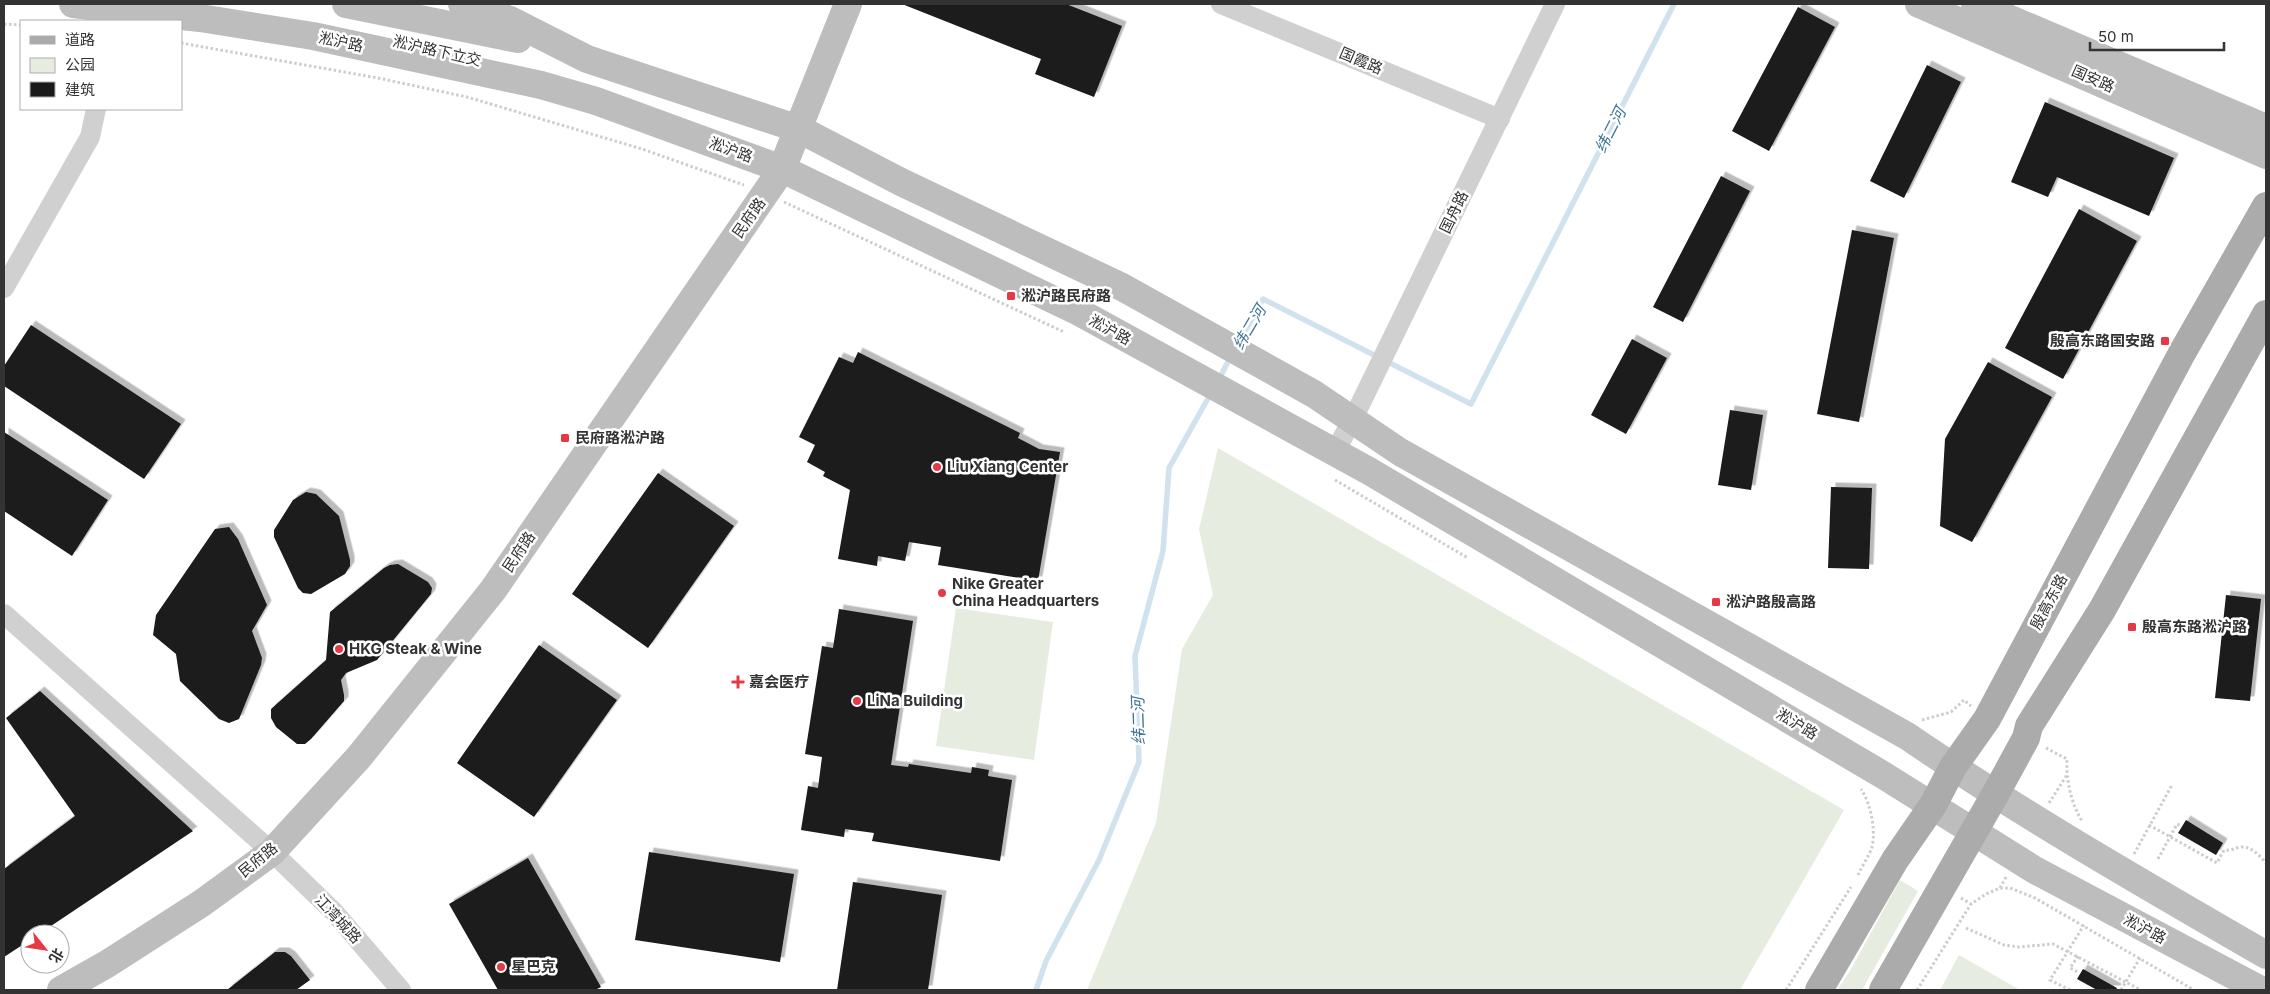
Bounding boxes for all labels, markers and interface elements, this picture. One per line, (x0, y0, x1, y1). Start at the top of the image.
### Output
legend (20, 20, 182, 110)
scale bar (2090, 20, 2224, 52)
text: 50 m (2098, 27, 2134, 46)
street label: 淞沪路 (317, 28, 365, 55)
text: 道路 (65, 30, 95, 49)
street label: 淞沪路下立交 (391, 31, 483, 70)
street label: 国霞路 (1337, 43, 1386, 78)
text: 公园 (65, 55, 95, 74)
street label: 国安路 (2069, 61, 2118, 96)
text: 建筑 (65, 80, 95, 99)
water label: 纬二河 (1590, 101, 1631, 156)
street label: 淞沪路 (707, 133, 756, 166)
street label: 国舟路 (1435, 187, 1472, 236)
street label: 民府路 (728, 194, 769, 242)
place label: 淞沪路民府路 (1021, 286, 1111, 305)
marker: 淞沪路民府路 (1005, 290, 1017, 302)
water label: 纬二河 (1228, 299, 1271, 353)
street label: 淞沪路 (1086, 310, 1135, 349)
place label: 殷高东路国安路 (2050, 331, 2155, 350)
marker: 殷高东路国安路 (2159, 335, 2171, 347)
place label: 民府路淞沪路 (575, 428, 665, 447)
marker: 民府路淞沪路 (559, 432, 571, 444)
place label: Liu Xiang Center (947, 457, 1068, 476)
marker: Liu Xiang Center (931, 461, 943, 473)
street label: 民府路 (498, 528, 539, 576)
street label: 殷高东路 (2026, 571, 2071, 633)
place label: Nike Greater China Headquarters (952, 574, 1099, 610)
marker: Nike Greater China Headquarters (936, 587, 948, 599)
place label: 淞沪路殷高路 (1726, 592, 1816, 611)
marker: 淞沪路殷高路 (1710, 596, 1722, 608)
place label: 殷高东路淞沪路 (2142, 617, 2247, 636)
marker: 殷高东路淞沪路 (2126, 621, 2138, 633)
place label: HKG Steak & Wine (349, 639, 482, 658)
marker: HKG Steak & Wine (333, 643, 345, 655)
place label: 嘉会医疗 (749, 672, 809, 691)
marker: 嘉会医疗 (731, 675, 745, 689)
place label: LiNa Building (867, 691, 963, 710)
water label: 纬二河 (1127, 694, 1149, 745)
marker: LiNa Building (851, 695, 863, 707)
street label: 淞沪路 (1773, 704, 1821, 743)
street label: 民府路 (234, 838, 281, 881)
street label: 江湾城路 (311, 890, 366, 947)
street label: 淞沪路 (2121, 910, 2170, 948)
north arrow (20, 924, 70, 974)
text: 北 (46, 945, 68, 966)
place label: 星巴克 (511, 957, 556, 976)
marker: 星巴克 (495, 961, 507, 973)

